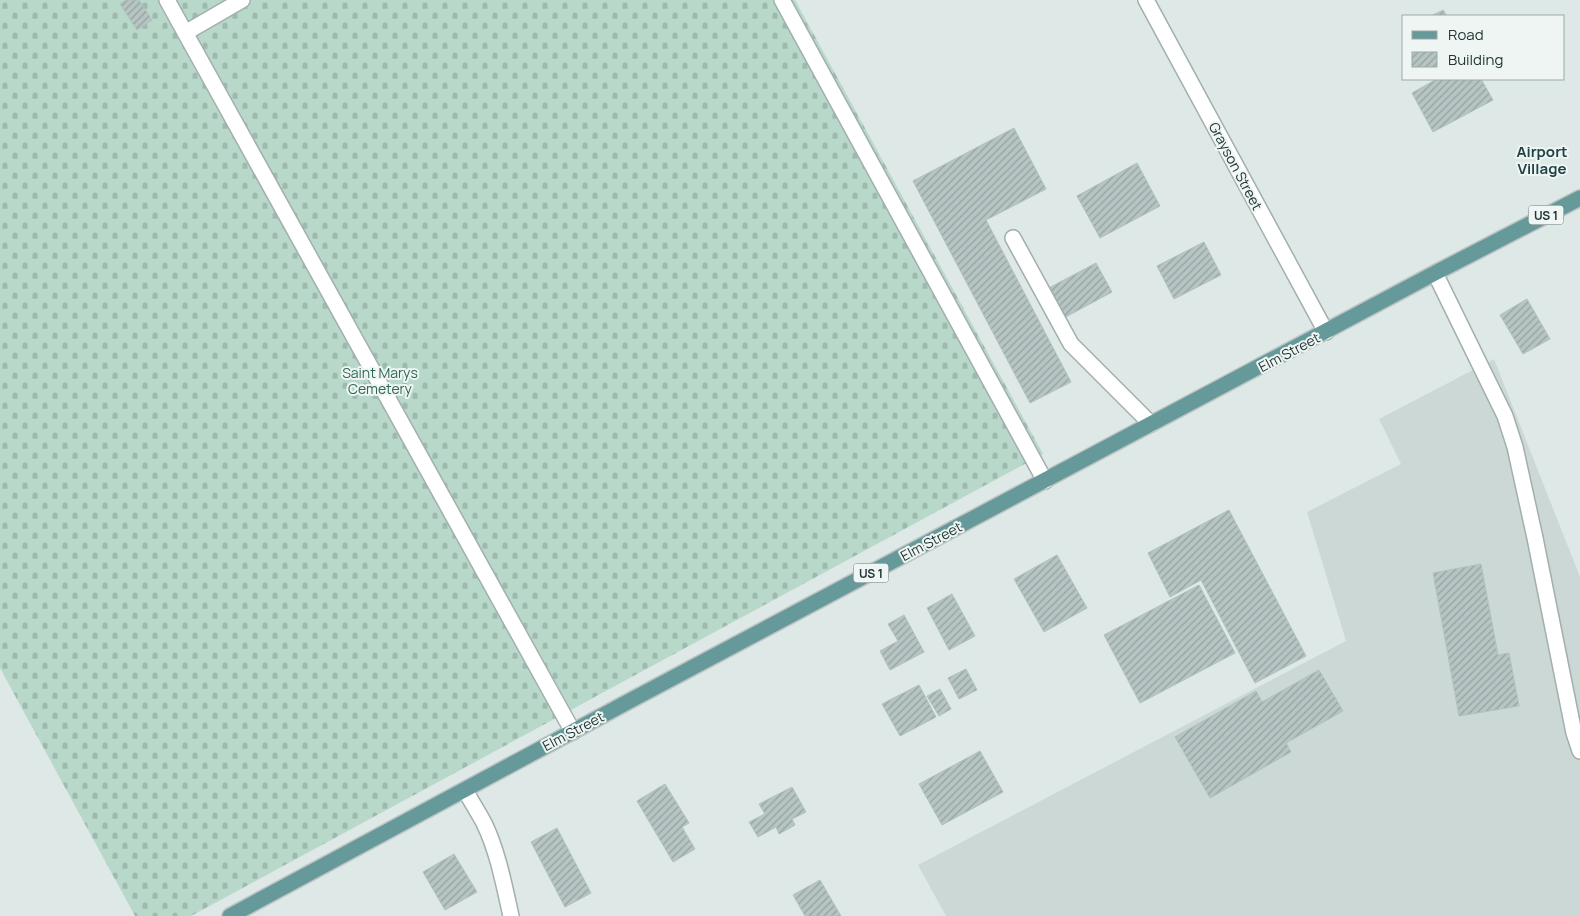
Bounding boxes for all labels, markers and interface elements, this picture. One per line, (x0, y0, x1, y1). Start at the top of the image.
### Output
legend (1402, 15, 1565, 80)
text: Road (1448, 24, 1484, 45)
text: Building (1448, 49, 1503, 70)
street label: Grayson Street (1205, 119, 1267, 214)
district label: Airport Village (1516, 141, 1568, 179)
road number: US 1 (1528, 206, 1564, 224)
street label: Elm Street (1255, 328, 1323, 376)
park label: Saint Marys Cemetery (342, 363, 418, 398)
street label: Elm Street (897, 517, 965, 565)
road number: US 1 (854, 564, 888, 582)
street label: Elm Street (539, 707, 607, 755)

